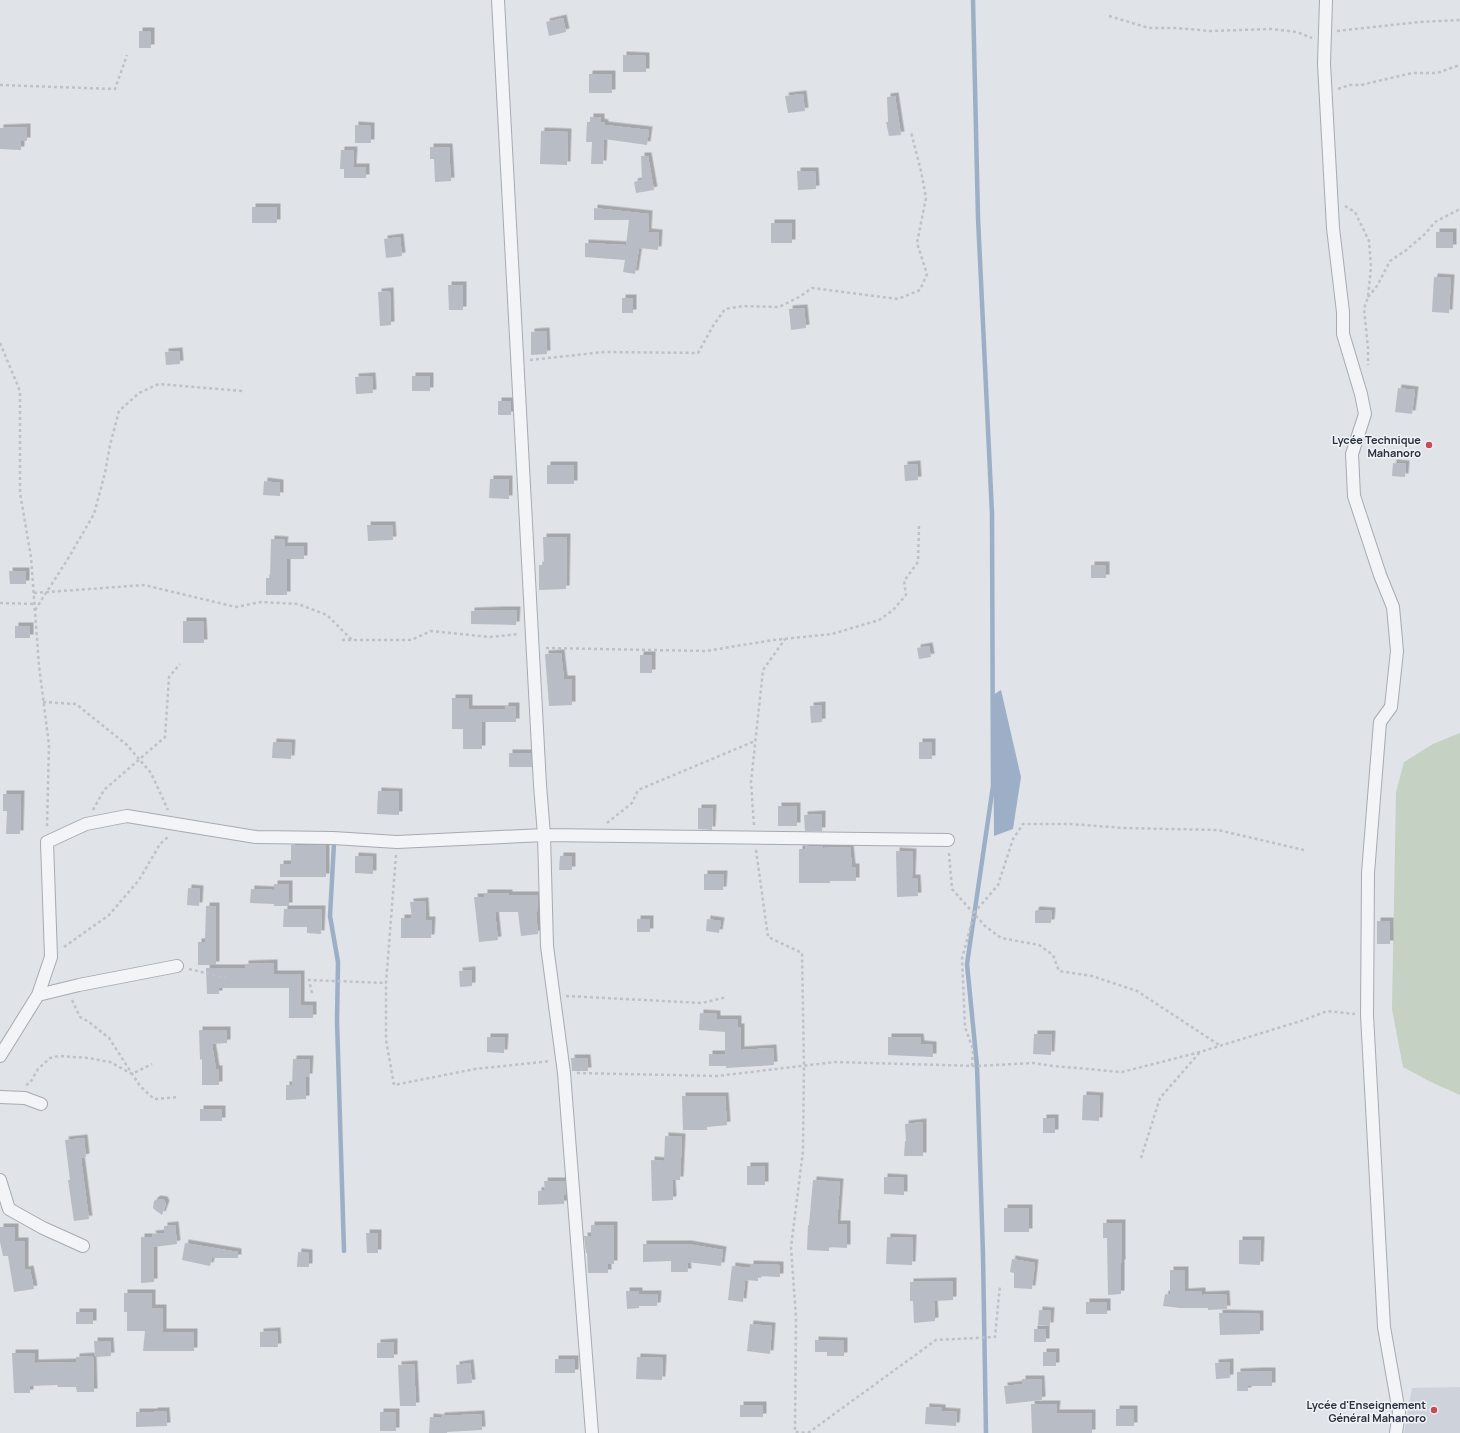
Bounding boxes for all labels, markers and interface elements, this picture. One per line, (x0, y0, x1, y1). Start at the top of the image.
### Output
place label: Lycée Technique Mahanoro (1332, 432, 1421, 460)
marker: Lycée Technique Mahanoro (1424, 440, 1434, 450)
place label: Lycée d'Enseignement Général Mahanoro (1306, 1397, 1426, 1425)
marker: Lycée d'Enseignement Général Mahanoro (1429, 1405, 1439, 1415)

